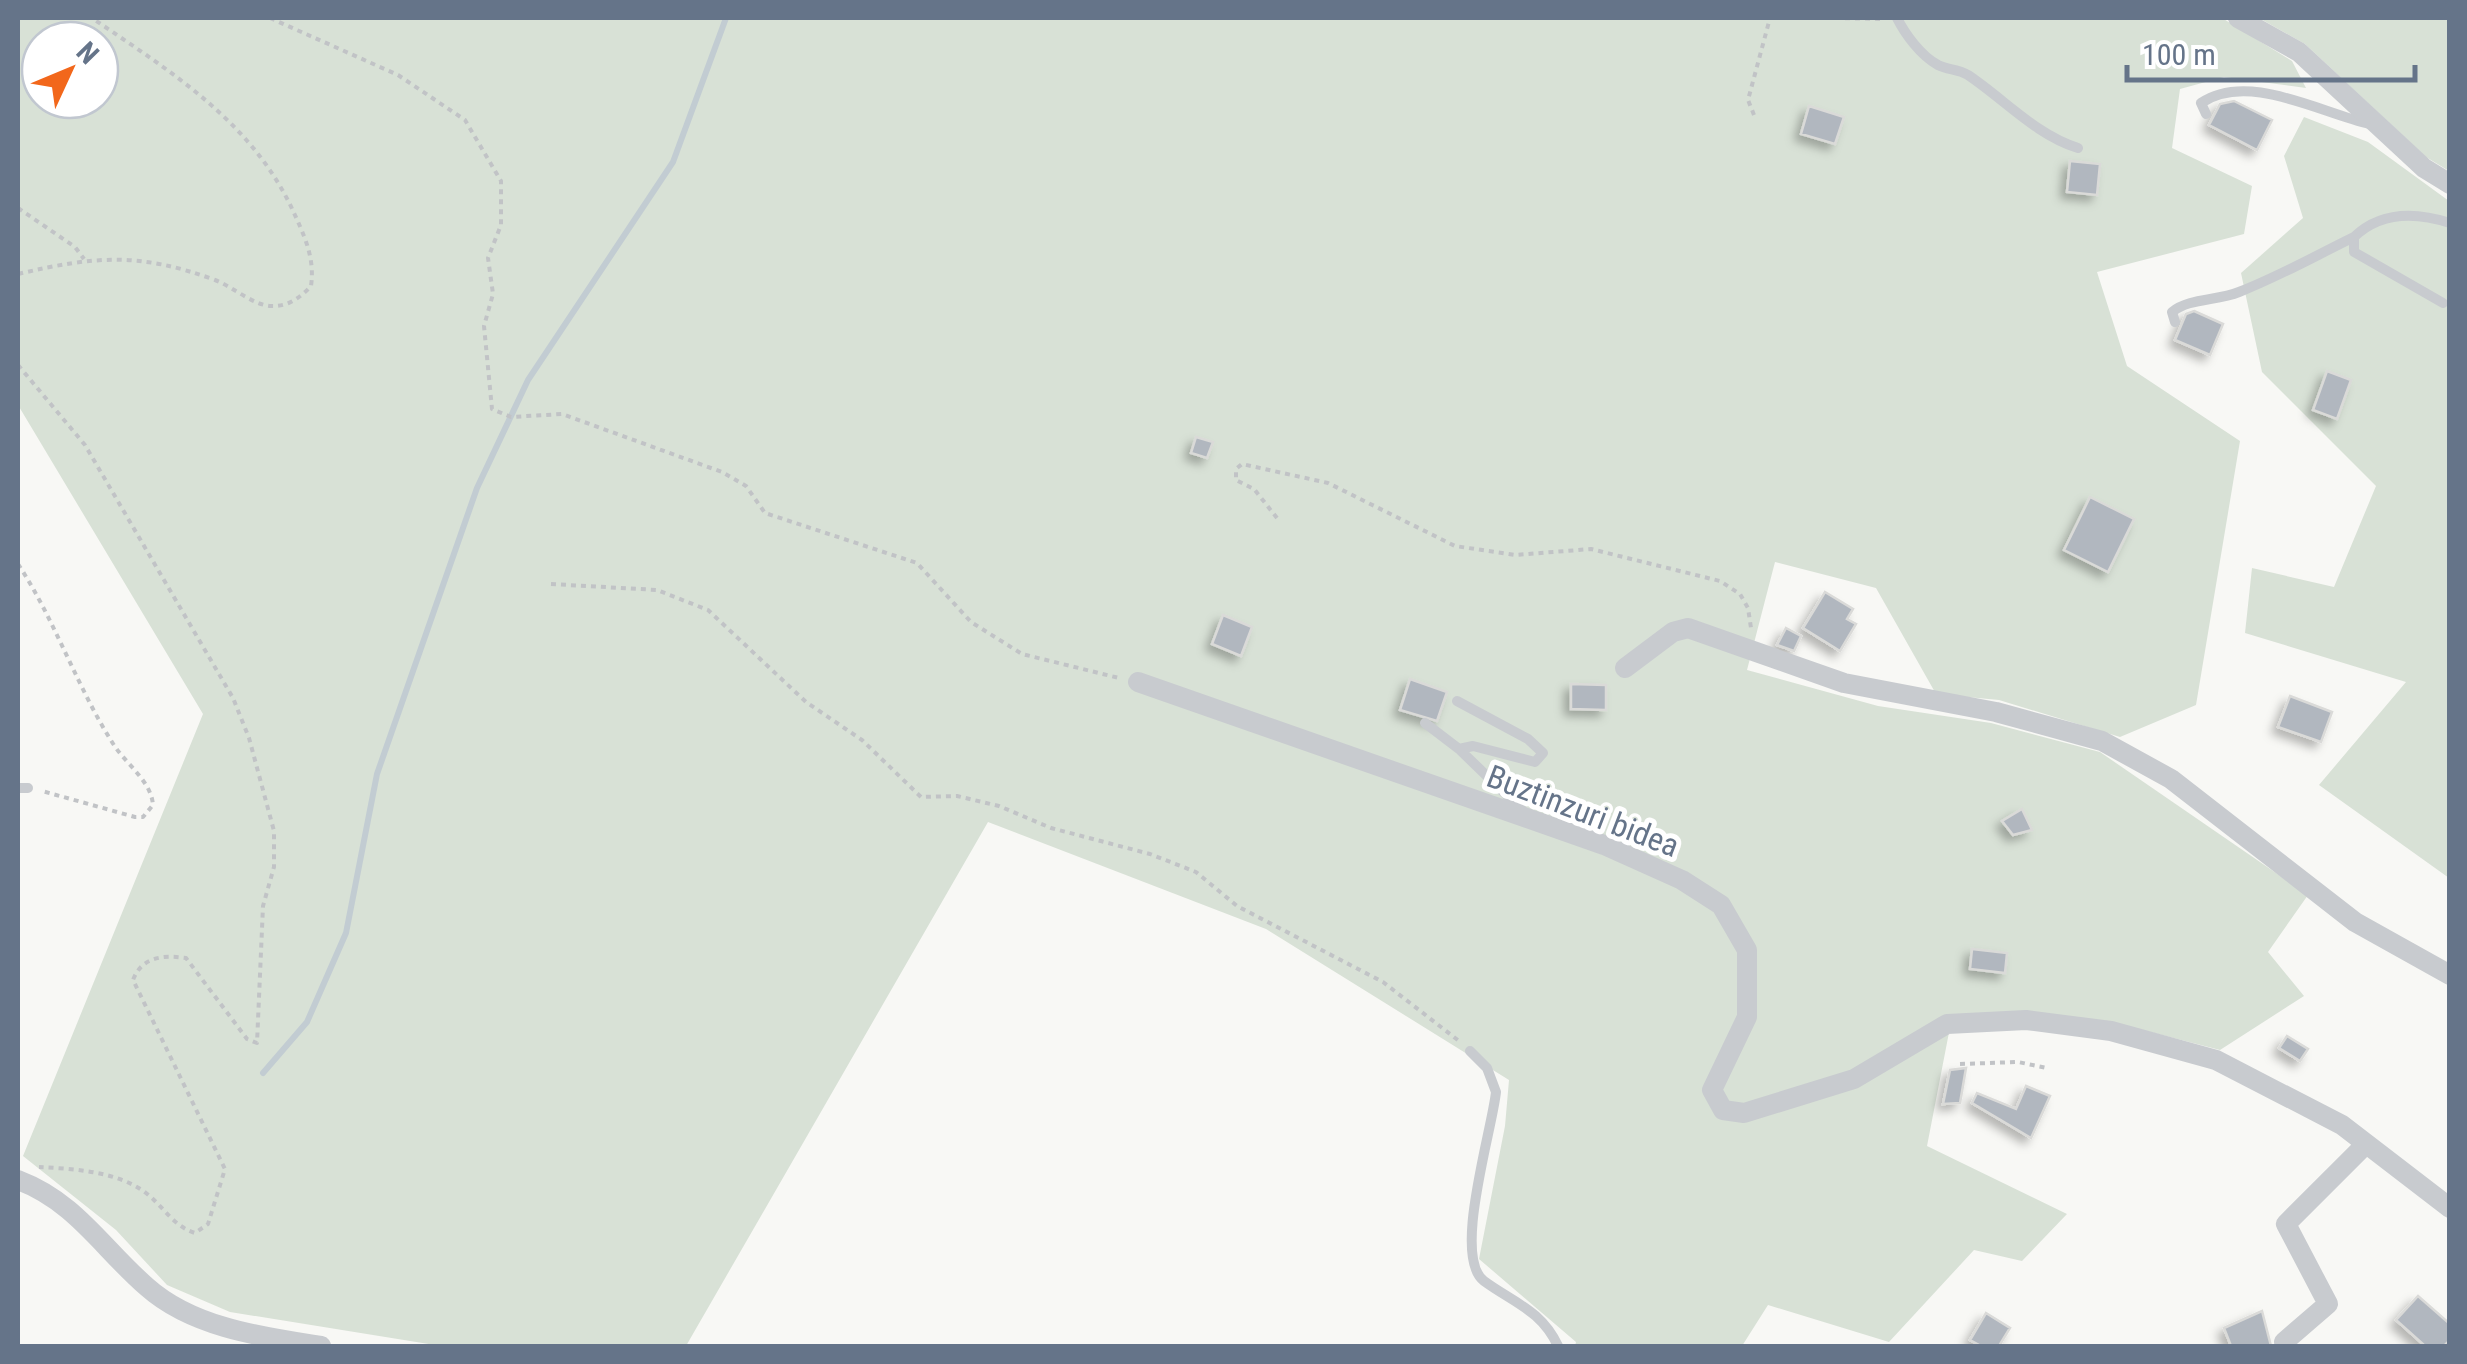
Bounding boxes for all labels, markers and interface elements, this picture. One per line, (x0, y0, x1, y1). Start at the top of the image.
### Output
north arrow (20, 20, 120, 120)
scale bar (2127, 20, 2414, 82)
text: N (70, 35, 105, 71)
text: 100 m (2142, 37, 2216, 72)
street label: Buztinzuri bidea (1482, 757, 1684, 865)

